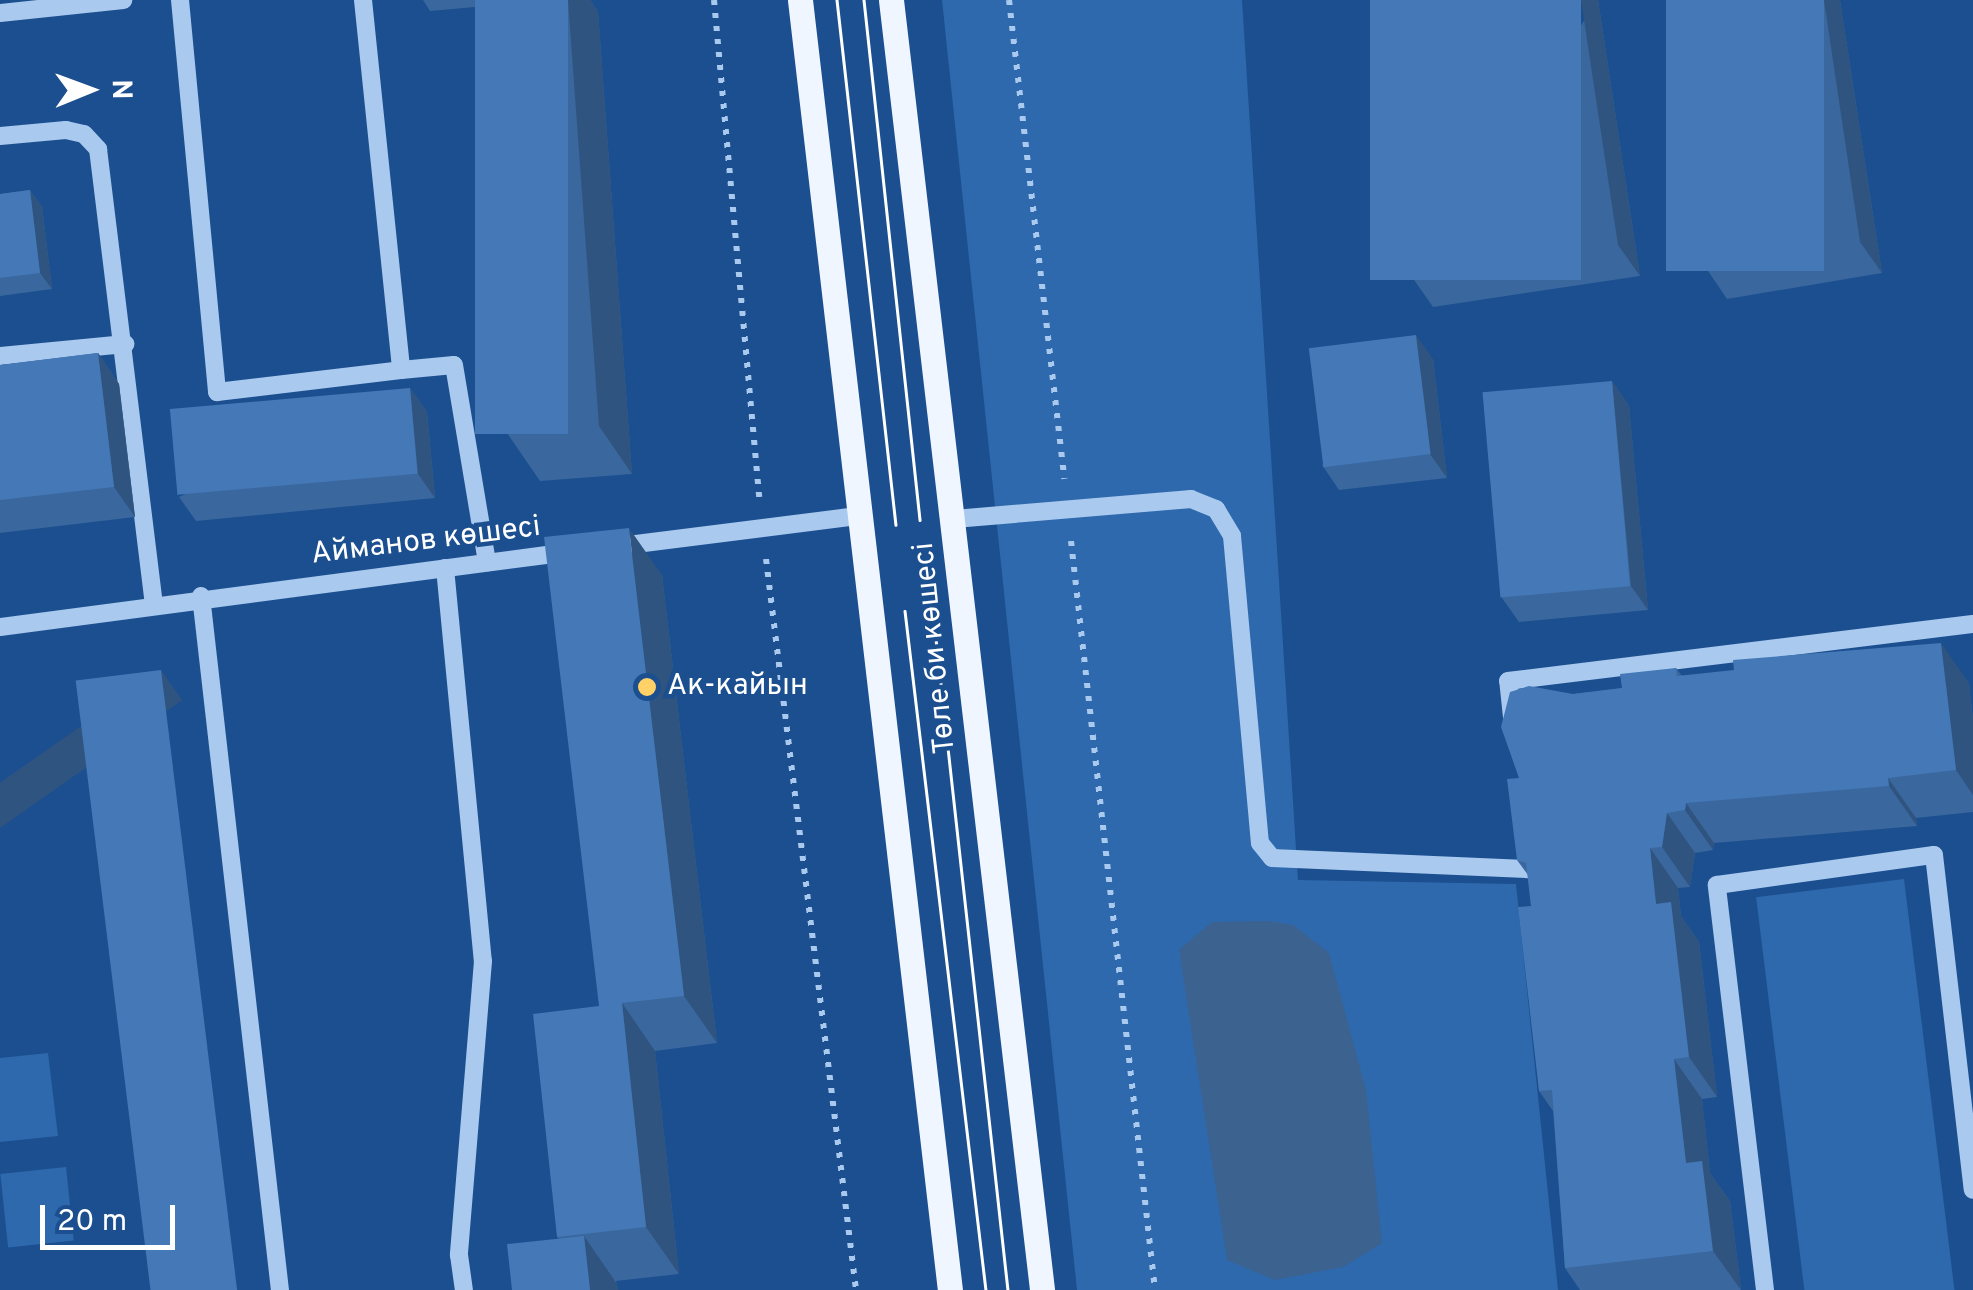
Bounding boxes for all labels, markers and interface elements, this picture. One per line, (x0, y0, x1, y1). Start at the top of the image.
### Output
north arrow (40, 40, 140, 140)
text: N (102, 79, 138, 100)
street label: Айманов көшесі (309, 510, 543, 574)
street label: Төле би көшесі (907, 541, 965, 755)
place label: Ак-кайын (667, 669, 808, 705)
marker: Ак-кайын (636, 676, 658, 698)
scale bar (45, 1185, 180, 1247)
text: 20 m (57, 1204, 127, 1241)

